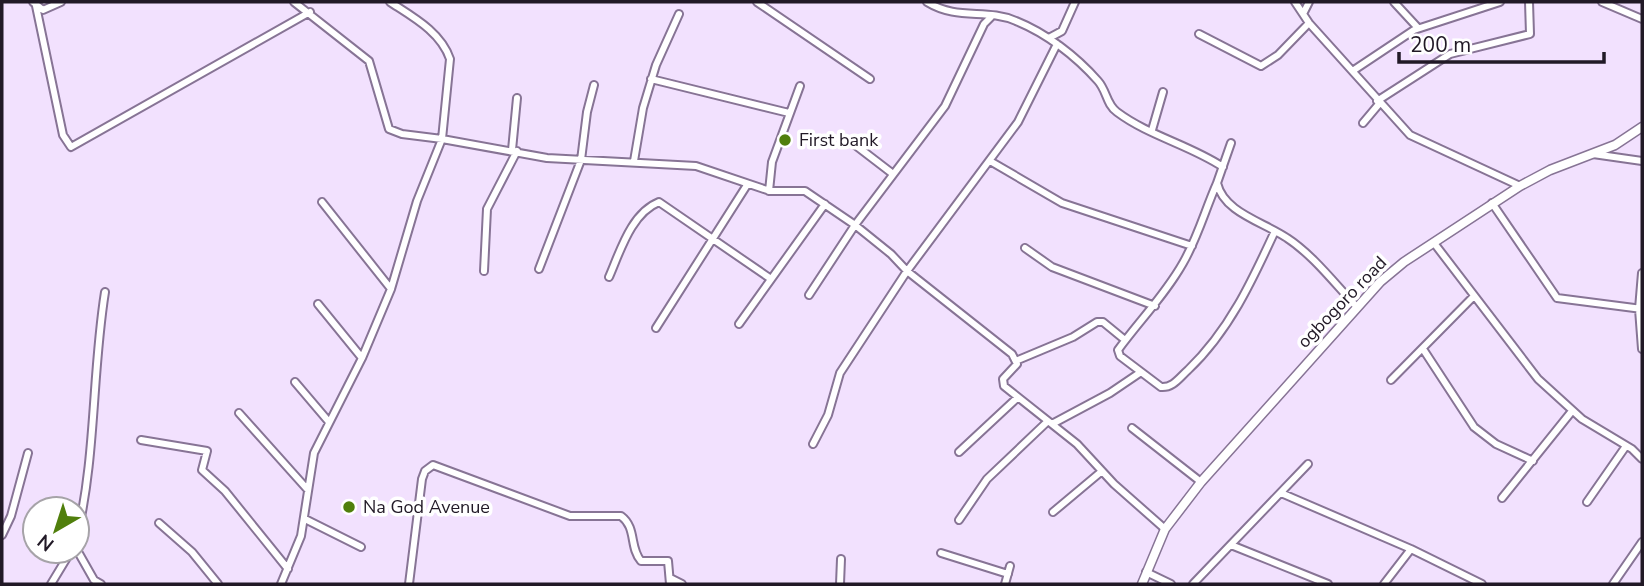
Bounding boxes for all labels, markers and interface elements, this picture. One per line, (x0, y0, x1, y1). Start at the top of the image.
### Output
scale bar (1399, 21, 1604, 65)
text: 200 m (1410, 31, 1471, 59)
place label: First bank (799, 128, 879, 152)
marker: First bank (777, 132, 793, 148)
street label: ogbogoro road (1292, 251, 1392, 353)
north arrow (21, 495, 91, 565)
place label: Na God Avenue (363, 495, 490, 519)
marker: Na God Avenue (341, 499, 357, 515)
text: N (32, 528, 60, 557)

